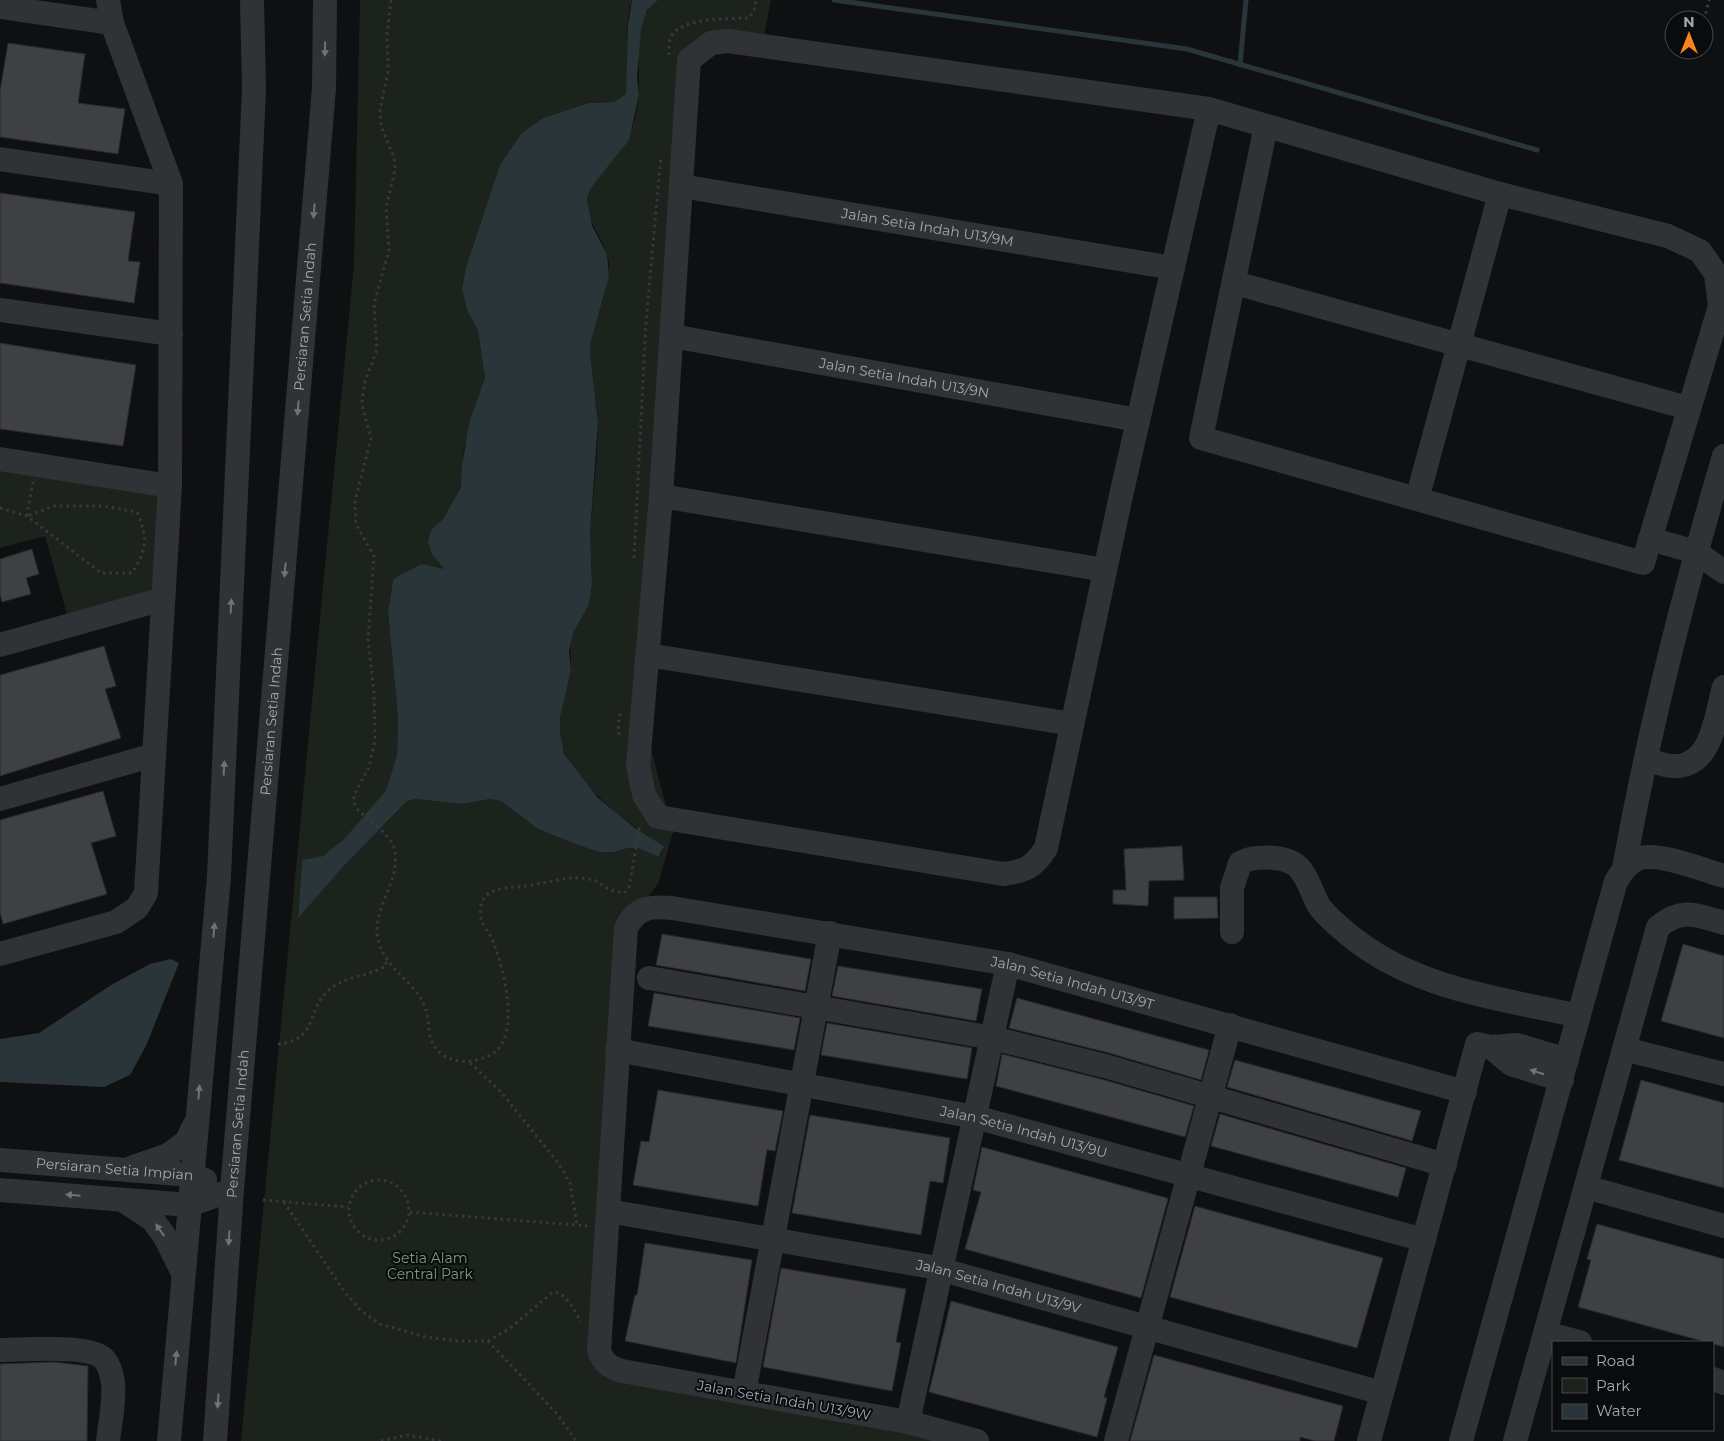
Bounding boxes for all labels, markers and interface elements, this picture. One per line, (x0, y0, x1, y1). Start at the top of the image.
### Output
north arrow (1664, 10, 1714, 60)
text: N (1683, 13, 1695, 31)
one-way arrow (321, 41, 329, 57)
one-way arrow (310, 203, 318, 219)
street label: Jalan Setia Indah U13/9M (839, 204, 1015, 250)
street label: Persiaran Setia Indah (290, 242, 320, 391)
street label: Jalan Setia Indah U13/9N (817, 354, 991, 402)
one-way arrow (294, 400, 302, 416)
one-way arrow (280, 562, 288, 578)
one-way arrow (228, 597, 236, 613)
street label: Persiaran Setia Indah (256, 646, 286, 796)
one-way arrow (221, 760, 229, 776)
one-way arrow (210, 922, 218, 938)
street label: Jalan Setia Indah U13/9T (989, 952, 1156, 1014)
street label: Persiaran Setia Indah (222, 1049, 253, 1199)
one-way arrow (1529, 1067, 1544, 1075)
one-way arrow (195, 1084, 203, 1100)
street label: Jalan Setia Indah U13/9U (938, 1101, 1109, 1162)
street label: Persiaran Setia Impian (35, 1154, 194, 1184)
one-way arrow (64, 1191, 80, 1199)
one-way arrow (155, 1224, 165, 1237)
one-way arrow (224, 1231, 232, 1247)
park label: Setia Alam Central Park (387, 1249, 474, 1283)
street label: Jalan Setia Indah U13/9V (914, 1255, 1083, 1317)
legend (1552, 1341, 1714, 1431)
one-way arrow (172, 1349, 180, 1365)
text: Road (1596, 1351, 1635, 1370)
street label: Jalan Setia Indah U13/9W (695, 1376, 873, 1424)
text: Park (1596, 1376, 1630, 1395)
one-way arrow (213, 1393, 221, 1409)
text: Water (1596, 1401, 1642, 1420)

